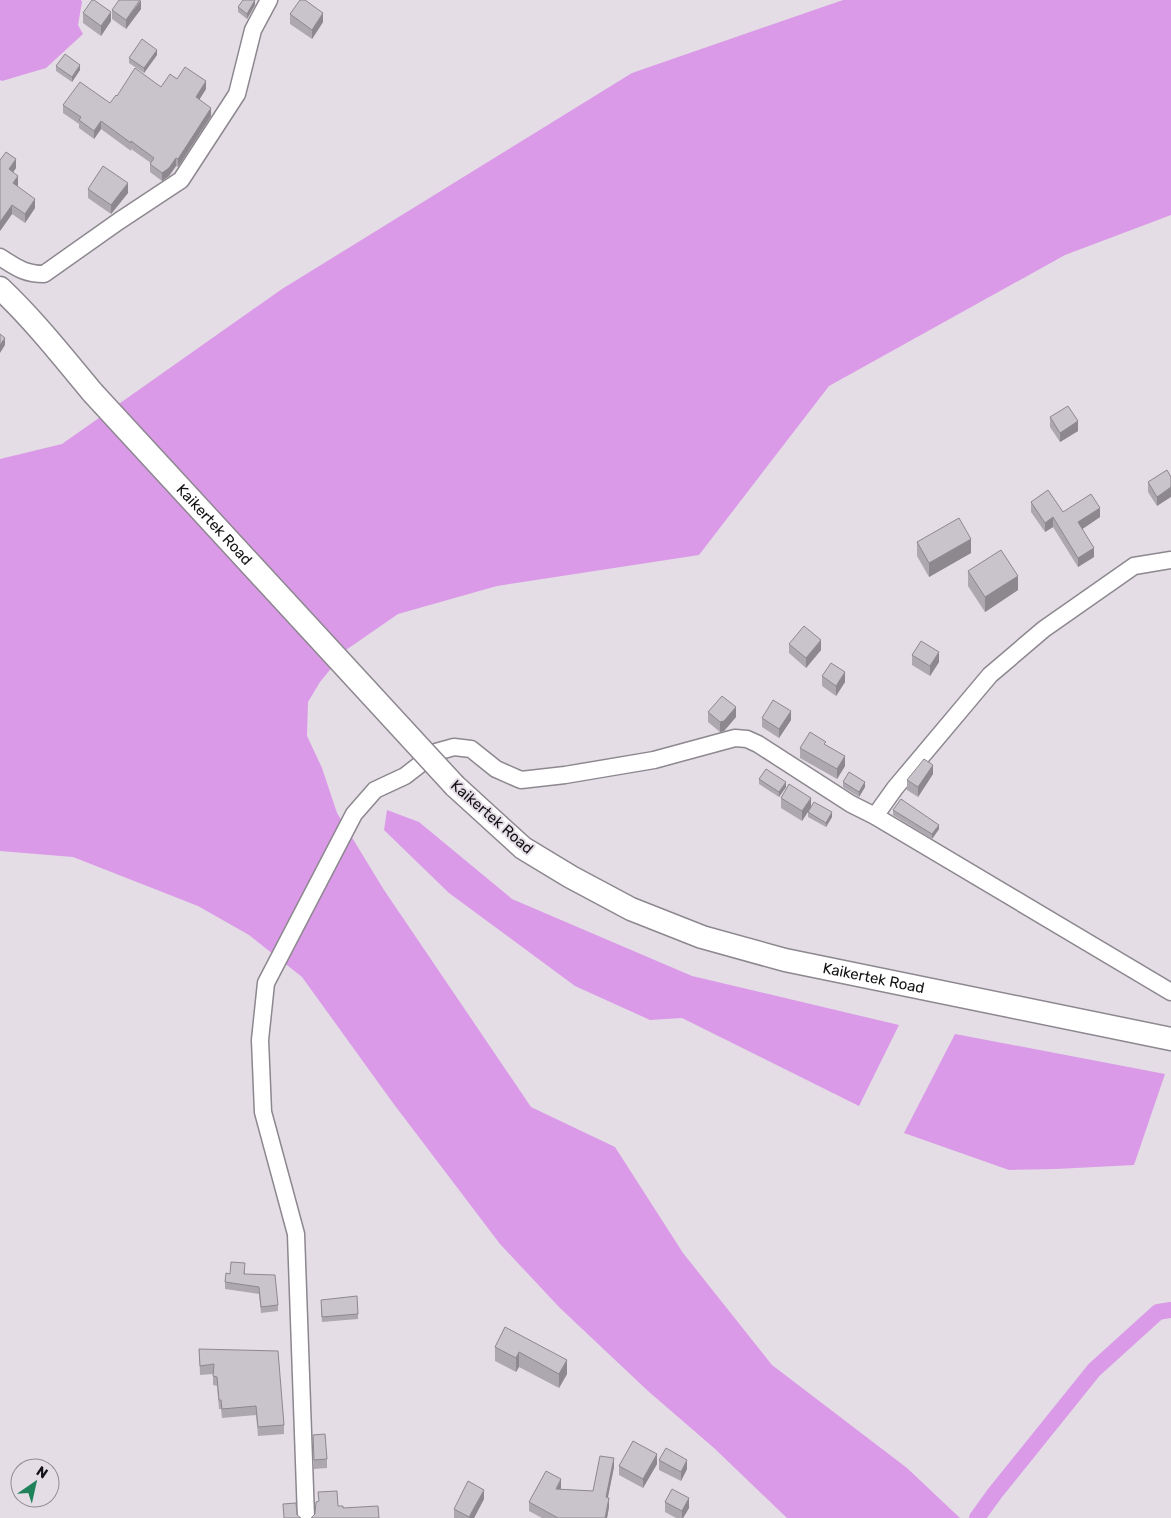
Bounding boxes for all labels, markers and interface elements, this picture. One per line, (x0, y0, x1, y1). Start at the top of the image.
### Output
street label: Kaikertek Road (173, 481, 256, 569)
street label: Kaikertek Road (447, 776, 537, 858)
street label: Kaikertek Road (821, 959, 926, 997)
north arrow (10, 1458, 60, 1508)
text: N (33, 1463, 51, 1483)

